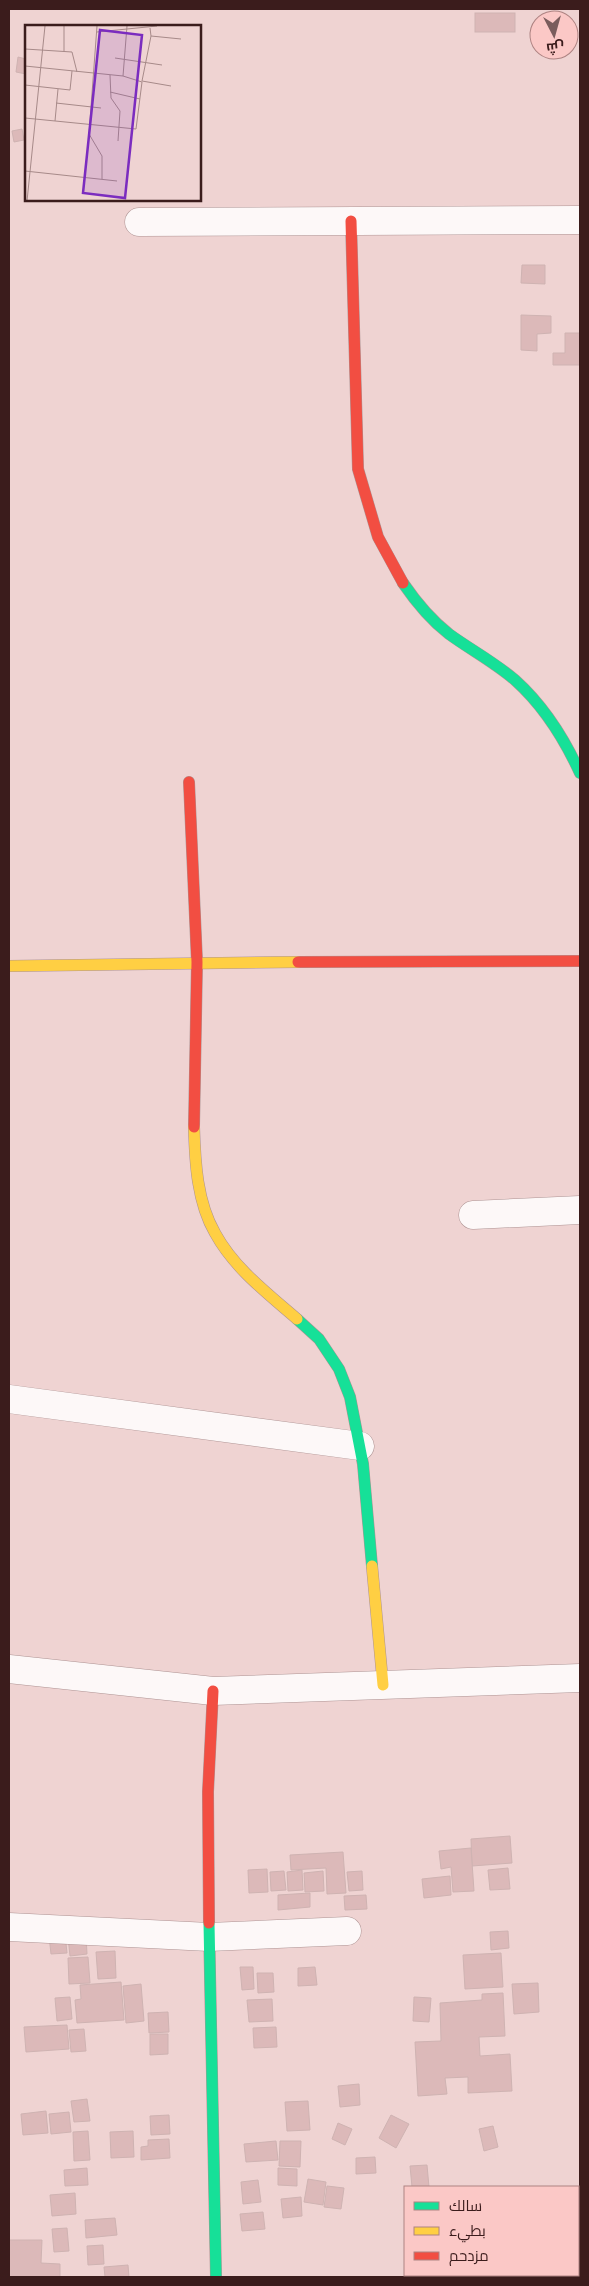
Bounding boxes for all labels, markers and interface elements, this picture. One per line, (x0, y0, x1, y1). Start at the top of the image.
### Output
north arrow (529, 10, 579, 60)
inset map (25, 25, 201, 201)
text: ش (545, 38, 565, 57)
legend (404, 2186, 579, 2276)
text: سالك (449, 2197, 482, 2216)
text: بطيء (449, 2222, 486, 2243)
text: مزدحم (449, 2247, 489, 2266)

